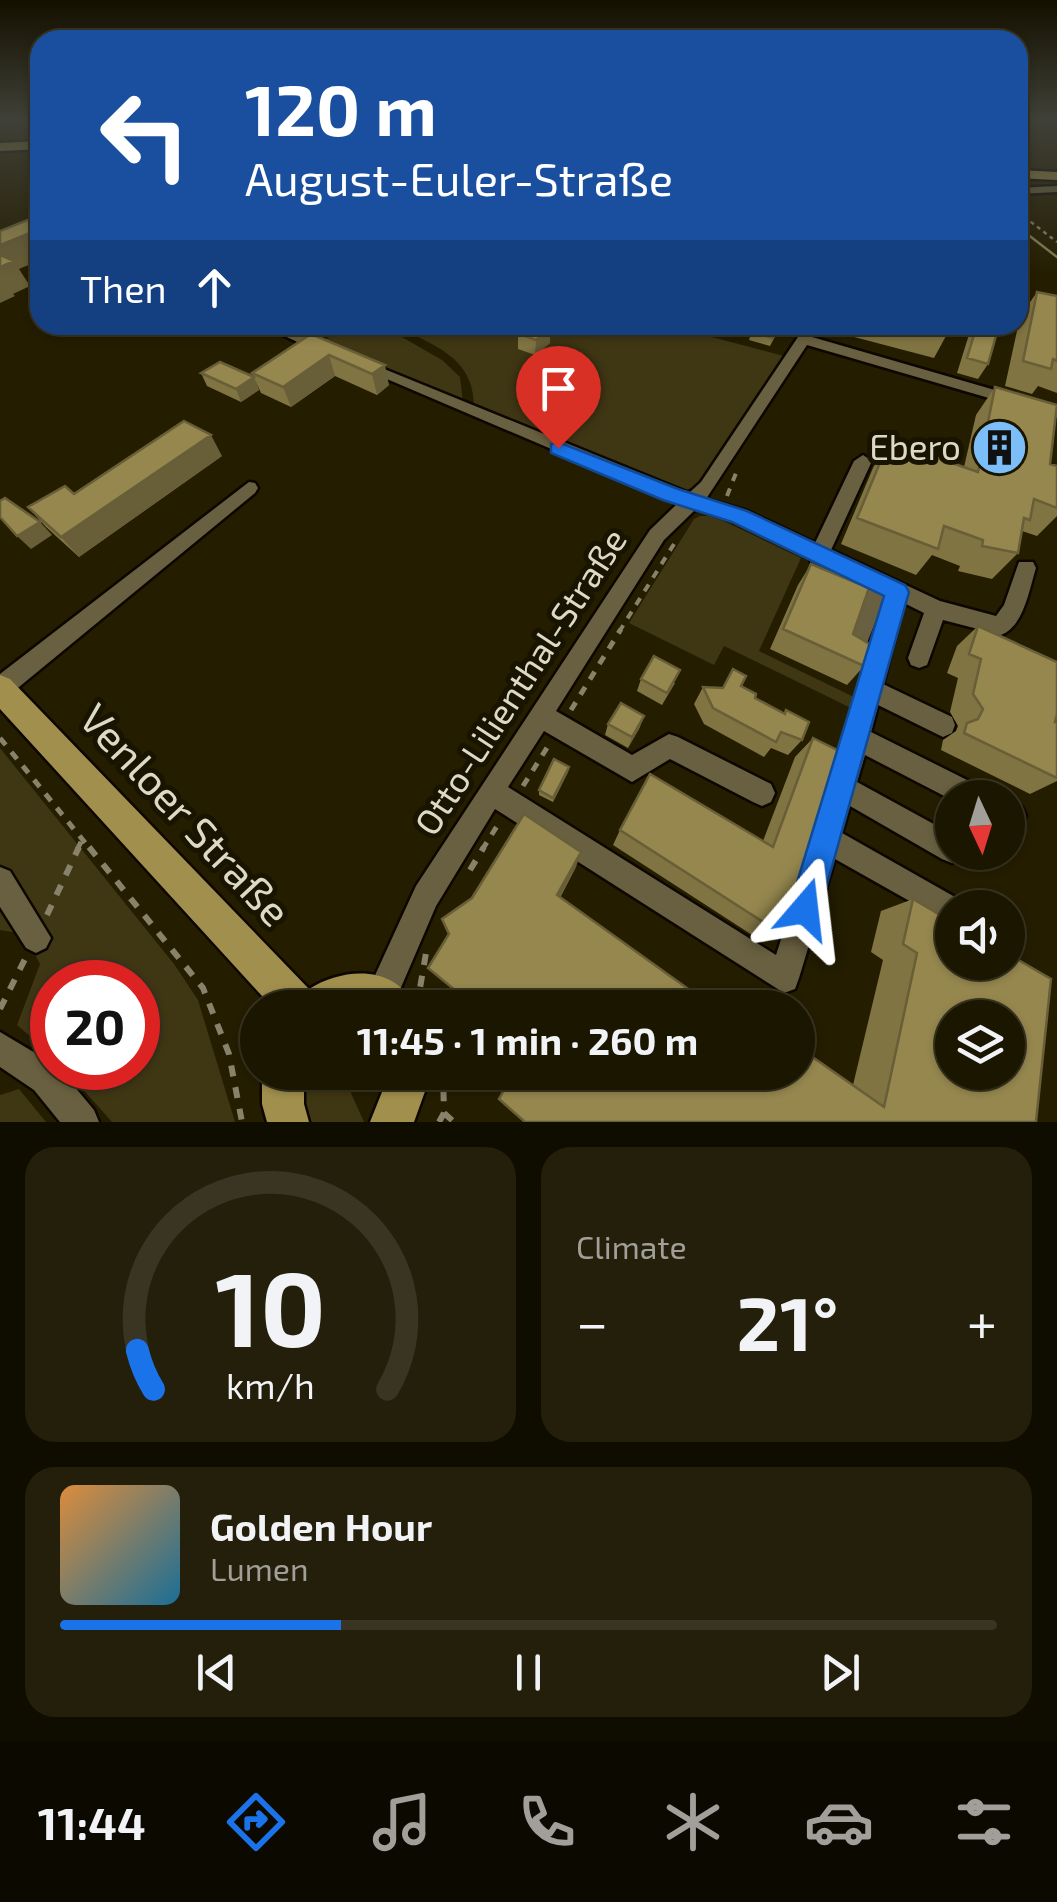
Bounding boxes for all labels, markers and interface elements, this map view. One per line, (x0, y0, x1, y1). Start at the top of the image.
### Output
text: 120 m (245, 66, 437, 150)
icon: left (80, 70, 210, 200)
text: August-Euler-Straße (245, 151, 673, 205)
icon: ahead (187, 260, 242, 315)
text: Then (80, 265, 167, 311)
pin (516, 346, 601, 449)
icon: arrive (531, 361, 586, 416)
building icon: Ebero (970, 418, 1030, 478)
place label: Ebero (869, 425, 961, 467)
street label: Otto-Lilienthal-Straße (405, 520, 634, 842)
street label: Venloer Straße (71, 692, 302, 935)
north arrow (935, 780, 1025, 870)
map controls (935, 780, 1025, 1090)
position arrow (753, 857, 857, 961)
button: sound (935, 890, 1025, 980)
speed limit sign: 20 (30, 960, 160, 1090)
button: layers (935, 1000, 1025, 1090)
text: 11:45 · 1 min · 260 m (357, 1017, 698, 1063)
text: Climate (576, 1227, 687, 1265)
text: 10 (215, 1243, 326, 1368)
text: 21° (737, 1276, 838, 1366)
text: − (576, 1288, 608, 1354)
text: + (967, 1288, 997, 1354)
text: km/h (226, 1363, 315, 1406)
text: Golden Hour (210, 1503, 432, 1549)
text: Lumen (210, 1549, 309, 1587)
icon: previous (189, 1645, 244, 1700)
icon: pause (501, 1645, 556, 1700)
icon: next (813, 1645, 868, 1700)
icon: directions (221, 1787, 291, 1857)
icon: music (367, 1787, 437, 1857)
icon: phone (512, 1787, 582, 1857)
icon: climate (658, 1787, 728, 1857)
icon: car (804, 1787, 874, 1857)
icon: filters (949, 1787, 1019, 1857)
text: 11:44 (38, 1795, 146, 1849)

